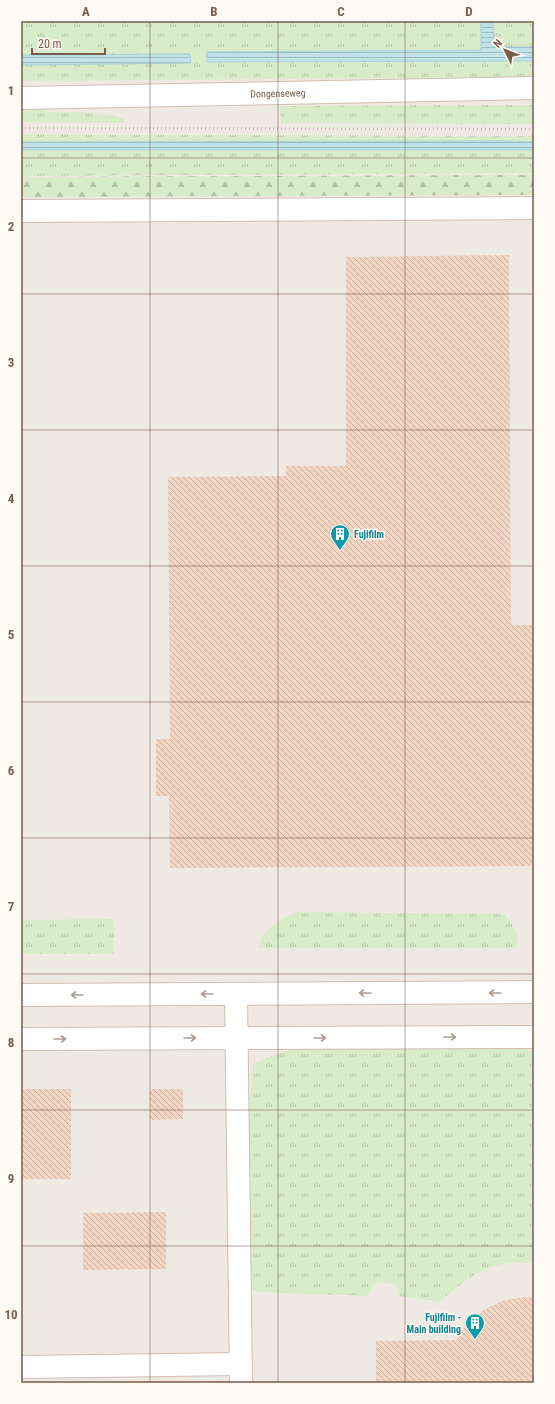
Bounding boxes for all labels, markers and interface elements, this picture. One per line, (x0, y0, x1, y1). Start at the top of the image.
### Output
text: A (82, 4, 90, 19)
text: B (210, 4, 218, 19)
text: C (337, 4, 345, 19)
text: D (465, 4, 473, 19)
scale bar (32, 30, 105, 56)
north arrow (485, 30, 525, 70)
text: N (491, 36, 505, 50)
text: 20 m (38, 37, 62, 51)
text: 1 (8, 83, 14, 98)
street label: Dongenseweg (250, 87, 306, 100)
text: 2 (8, 219, 15, 234)
text: 3 (8, 355, 14, 370)
text: 4 (8, 491, 15, 506)
building icon: Fujifilm (329, 523, 351, 551)
place label: Fujifilm (354, 529, 384, 540)
text: 5 (8, 627, 15, 642)
text: 6 (8, 763, 15, 778)
text: 7 (8, 899, 15, 914)
one-way arrow (359, 989, 372, 997)
one-way arrow (489, 989, 502, 996)
one-way arrow (201, 990, 214, 998)
one-way arrow (71, 991, 84, 999)
one-way arrow (443, 1033, 456, 1041)
one-way arrow (183, 1034, 196, 1042)
one-way arrow (313, 1034, 326, 1042)
text: 8 (8, 1035, 14, 1050)
one-way arrow (53, 1035, 66, 1043)
text: 9 (8, 1171, 14, 1186)
text: 10 (4, 1307, 18, 1322)
place label: Fujifilm - Main building (407, 1312, 461, 1335)
building icon: Fujifilm - Main building (464, 1312, 486, 1340)

